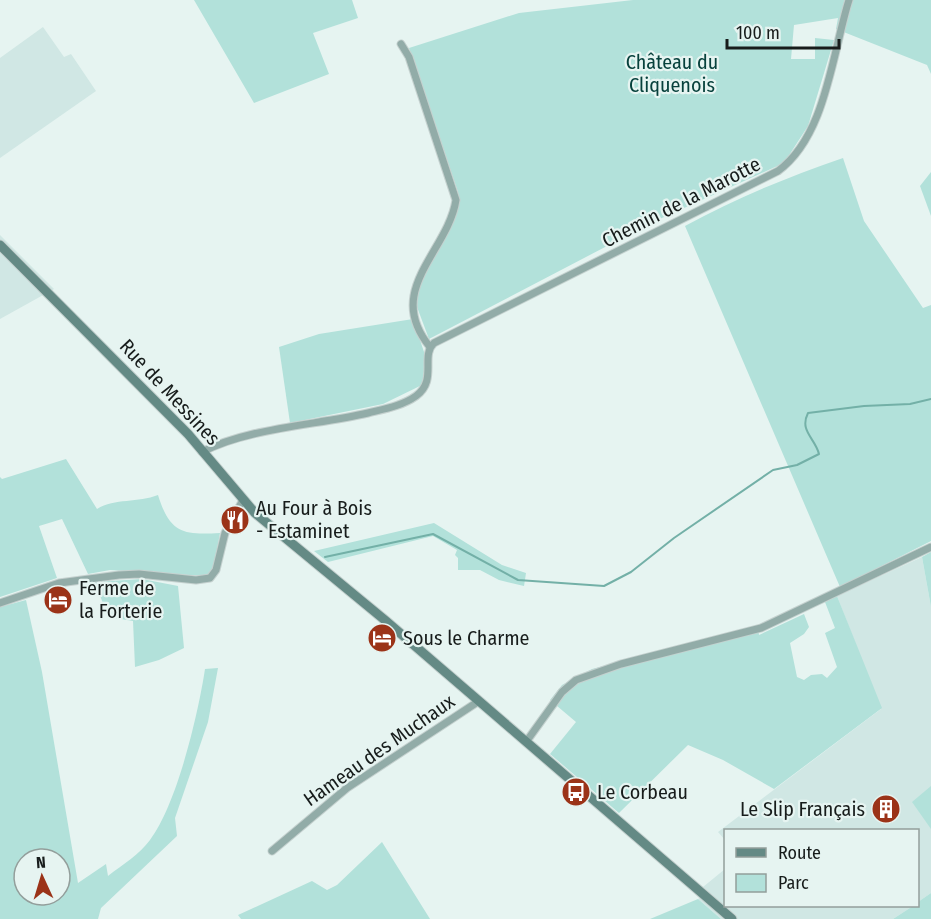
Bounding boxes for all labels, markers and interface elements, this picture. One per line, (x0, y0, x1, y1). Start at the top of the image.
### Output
scale bar (727, 12, 840, 50)
text: 100 m (736, 22, 780, 44)
park label: Château du Cliquenois (626, 50, 718, 97)
street label: Chemin de la Marotte (598, 152, 764, 252)
street label: Rue de Messines (115, 334, 225, 450)
place label: Au Four à Bois - Estaminet (256, 496, 372, 543)
restaurant icon: Au Four à Bois - Estaminet (219, 504, 251, 536)
place label: Ferme de la Forterie (79, 576, 162, 623)
hotel icon: Ferme de la Forterie (42, 584, 74, 616)
hotel icon: Sous le Charme (366, 622, 398, 654)
place label: Sous le Charme (403, 626, 529, 650)
street label: Hameau des Muchaux (299, 689, 459, 811)
bus stop icon: Le Corbeau (560, 776, 592, 808)
place label: Le Corbeau (597, 780, 688, 804)
building icon: Le Slip Français (870, 793, 902, 825)
place label: Le Slip Français (740, 797, 865, 821)
legend (724, 829, 919, 907)
text: Route (778, 842, 821, 864)
north arrow (12, 847, 72, 907)
text: N (36, 853, 46, 872)
text: Parc (778, 872, 809, 894)

